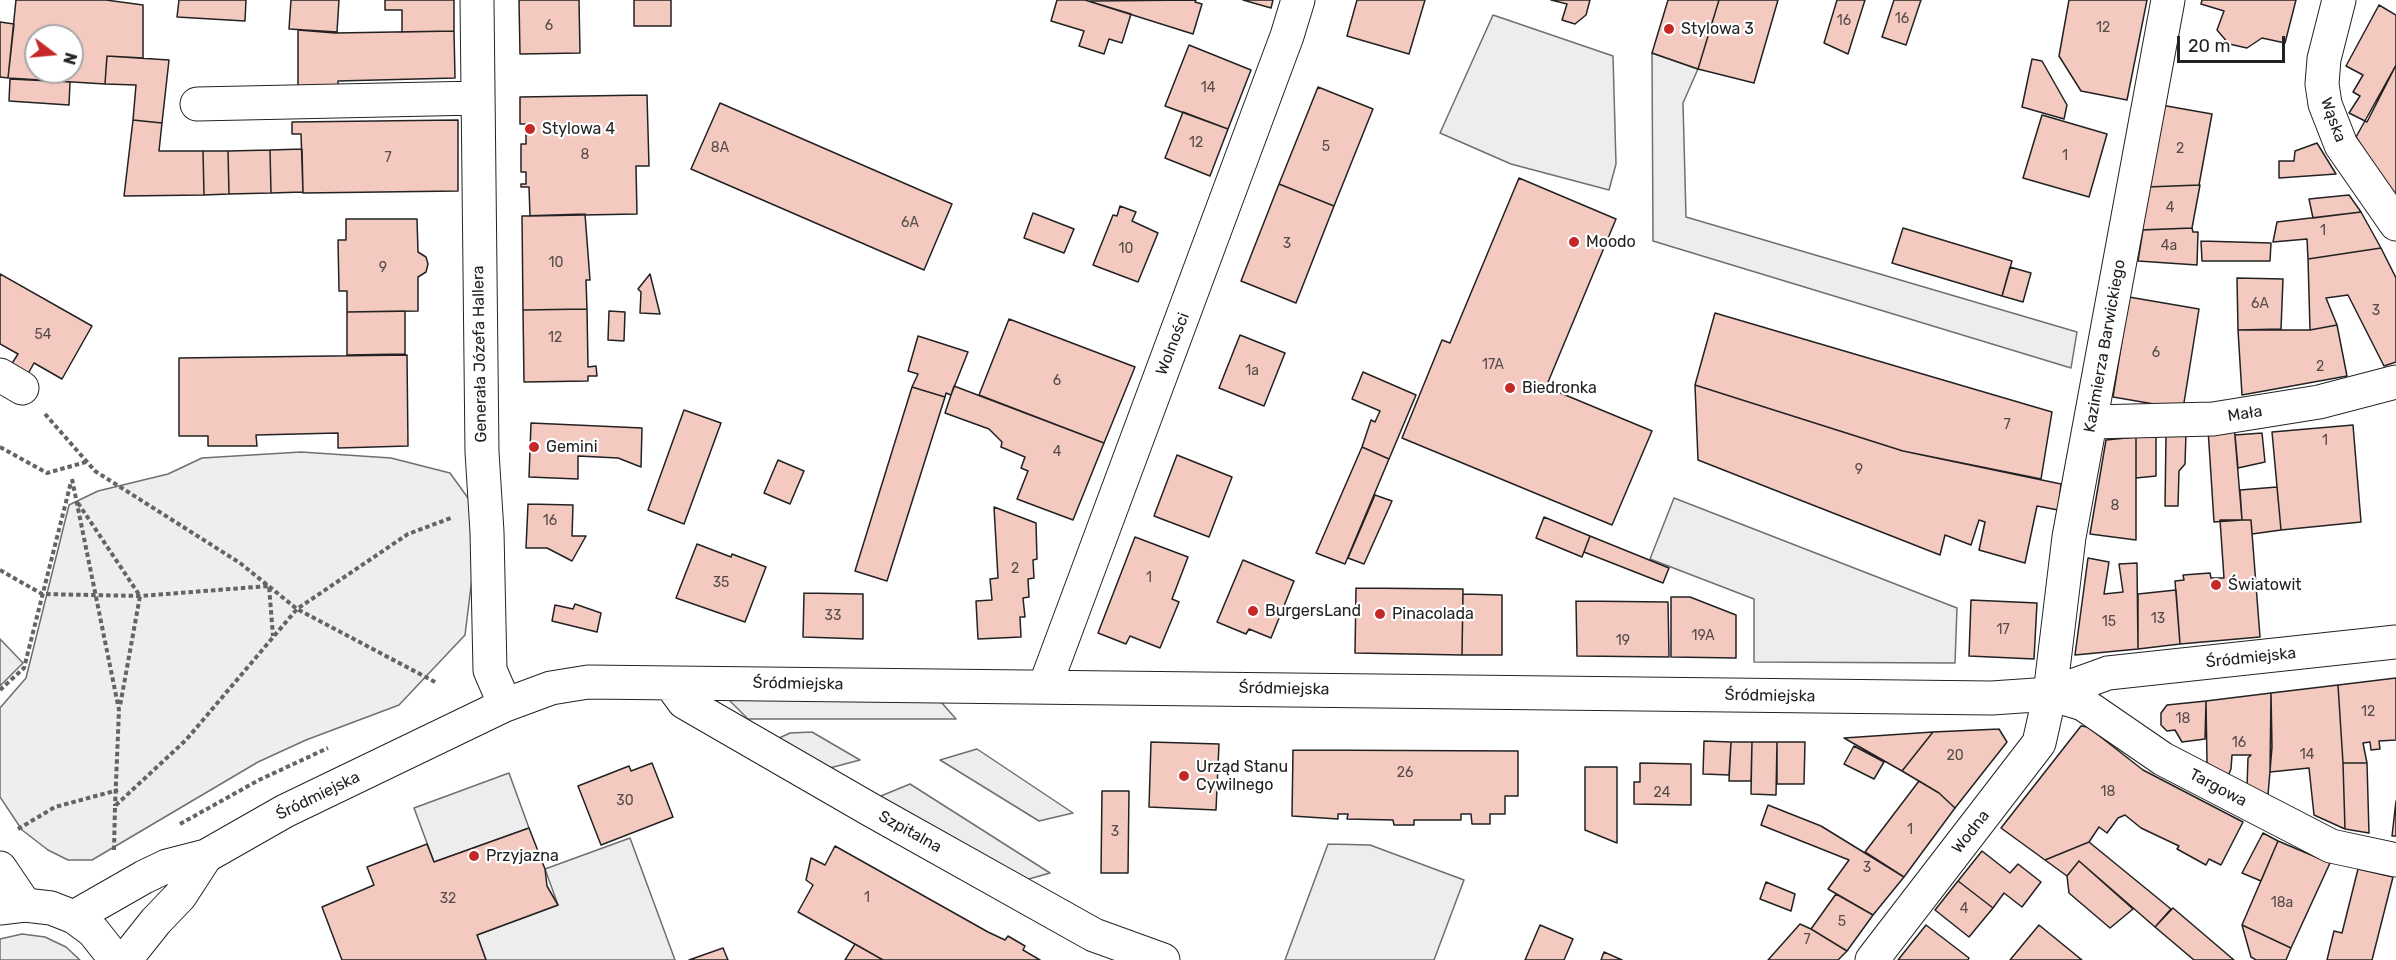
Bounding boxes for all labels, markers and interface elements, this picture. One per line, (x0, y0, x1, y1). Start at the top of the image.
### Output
house number: 16 (1895, 11, 1909, 27)
house number: 16 (1837, 13, 1851, 29)
house number: 6 (545, 18, 553, 34)
place label: Stylowa 3 (1681, 19, 1754, 39)
house number: 12 (2096, 20, 2110, 36)
marker: Stylowa 3 (1662, 22, 1676, 36)
north arrow (24, 24, 84, 84)
scale bar (2180, 24, 2288, 62)
text: 20 m (2188, 35, 2230, 57)
text: N (59, 50, 81, 67)
house number: 14 (1201, 80, 1215, 96)
street label: Wąska (2316, 95, 2350, 145)
place label: Stylowa 4 (542, 119, 615, 139)
marker: Stylowa 4 (523, 122, 537, 136)
house number: 12 (1189, 135, 1203, 151)
house number: 5 (1322, 139, 1330, 155)
house number: 8A (711, 140, 729, 156)
house number: 2 (2176, 141, 2184, 157)
house number: 8 (581, 147, 589, 163)
house number: 1 (2062, 148, 2068, 164)
house number: 7 (384, 150, 392, 166)
house number: 4 (2166, 200, 2174, 216)
house number: 6A (901, 215, 919, 231)
house number: 1 (2320, 223, 2326, 239)
place label: Moodo (1586, 232, 1636, 252)
marker: Moodo (1567, 235, 1581, 249)
house number: 3 (1283, 236, 1291, 252)
house number: 4a (2161, 238, 2177, 254)
house number: 10 (1119, 241, 1133, 257)
house number: 10 (549, 255, 563, 271)
street label: Kazimierza Barwickiego (2080, 258, 2130, 434)
house number: 9 (379, 260, 387, 276)
street label: Generała Józefa Hallera (469, 265, 491, 443)
house number: 6A (2251, 296, 2269, 312)
house number: 3 (2372, 303, 2380, 319)
street label: Wolności (1152, 310, 1194, 378)
house number: 54 (34, 327, 52, 343)
house number: 12 (548, 330, 562, 346)
house number: 6 (2152, 345, 2160, 361)
house number: 17A (1482, 357, 1504, 373)
house number: 2 (2316, 359, 2324, 375)
house number: 1a (1245, 363, 1259, 379)
house number: 6 (1053, 373, 1061, 389)
place label: Biedronka (1522, 378, 1597, 398)
marker: Biedronka (1503, 381, 1517, 395)
street label: Mała (2226, 402, 2264, 426)
house number: 7 (2003, 417, 2011, 433)
house number: 1 (2322, 433, 2328, 449)
place label: Gemini (546, 437, 598, 457)
marker: Gemini (527, 440, 541, 454)
house number: 4 (1053, 444, 1061, 460)
house number: 9 (1855, 462, 1863, 478)
house number: 8 (2111, 498, 2119, 514)
house number: 16 (543, 513, 557, 529)
house number: 2 (1011, 561, 1019, 577)
house number: 1 (1146, 570, 1152, 586)
house number: 35 (713, 575, 729, 591)
place label: Światowit (2228, 575, 2302, 595)
marker: Światowit (2209, 578, 2223, 592)
place label: BurgersLand (1265, 601, 1361, 621)
marker: BurgersLand (1246, 604, 1260, 618)
place label: Pinacolada (1392, 604, 1474, 624)
marker: Pinacolada (1373, 607, 1387, 621)
house number: 33 (825, 608, 841, 624)
house number: 13 (2151, 611, 2165, 627)
house number: 15 (2102, 614, 2116, 630)
house number: 17 (1996, 622, 2010, 638)
house number: 19A (1691, 628, 1715, 644)
house number: 19 (1616, 633, 1630, 649)
street label: Śródmiejska (2205, 644, 2297, 672)
street label: Śródmiejska (752, 674, 844, 694)
street label: Śródmiejska (1238, 679, 1330, 699)
street label: Śródmiejska (1724, 686, 1816, 706)
house number: 12 (2361, 704, 2375, 720)
house number: 18 (2176, 711, 2190, 727)
house number: 16 (2232, 735, 2246, 751)
house number: 14 (2300, 747, 2314, 763)
house number: 20 (1946, 748, 1964, 764)
place label: Urząd Stanu Cywilnego (1196, 757, 1288, 795)
house number: 26 (1397, 765, 1413, 781)
street label: Targowa (2186, 765, 2250, 811)
street label: Śródmiejska (273, 767, 363, 825)
marker: Urząd Stanu Cywilnego (1177, 769, 1191, 783)
house number: 18 (2101, 784, 2115, 800)
house number: 24 (1654, 785, 1670, 801)
house number: 30 (616, 793, 634, 809)
street label: Szpitalna (875, 807, 945, 857)
street label: Wodna (1948, 807, 1994, 857)
house number: 1 (1907, 822, 1913, 838)
house number: 3 (1111, 824, 1119, 840)
place label: Przyjazna (486, 846, 559, 866)
marker: Przyjazna (467, 849, 481, 863)
house number: 3 (1863, 860, 1871, 876)
house number: 1 (864, 890, 870, 906)
house number: 32 (440, 891, 456, 907)
house number: 18a (2271, 895, 2293, 911)
house number: 4 (1960, 901, 1968, 917)
house number: 5 (1838, 914, 1846, 930)
house number: 7 (1803, 932, 1811, 948)

